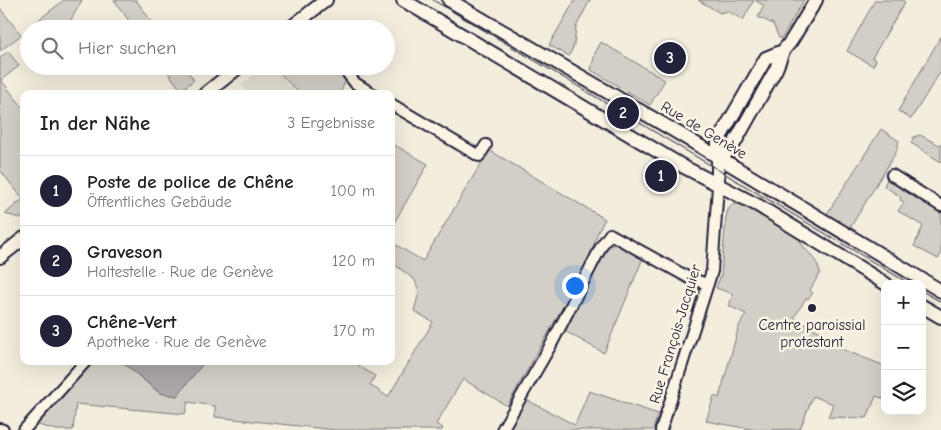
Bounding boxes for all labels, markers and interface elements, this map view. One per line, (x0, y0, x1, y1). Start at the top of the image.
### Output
search box (20, 20, 395, 75)
icon: search (38, 34, 66, 62)
text: Hier suchen (78, 37, 176, 59)
pin: 3 (654, 39, 686, 77)
pin: 2 (607, 94, 639, 132)
street label: Rue de Genève (658, 97, 751, 163)
text: In der Nähe (40, 111, 150, 135)
text: 3 Ergebnisse (287, 114, 375, 132)
pin: 1 (645, 157, 677, 195)
text: Poste de police de Chêne (87, 171, 294, 193)
text: 1 (53, 182, 59, 200)
text: 100 m (331, 182, 375, 200)
text: Öffentliches Gebäude (87, 193, 232, 211)
text: Graveson (87, 241, 162, 263)
text: 2 (52, 252, 60, 270)
text: 120 m (332, 252, 375, 270)
street label: Rue François-Jacquier (645, 262, 705, 406)
text: Haltestelle · Rue de Genève (87, 263, 273, 281)
your location (562, 273, 588, 299)
map controls (881, 280, 926, 415)
button: + (881, 280, 926, 325)
marker: Centre paroissial protestant (806, 302, 818, 314)
text: Chêne-Vert (87, 311, 176, 333)
place label: Centre paroissial protestant (758, 316, 866, 351)
text: 3 (52, 322, 60, 340)
text: 170 m (333, 322, 375, 340)
button: − (881, 325, 926, 370)
text: Apotheke · Rue de Genève (87, 333, 267, 351)
button: layers (881, 370, 926, 415)

